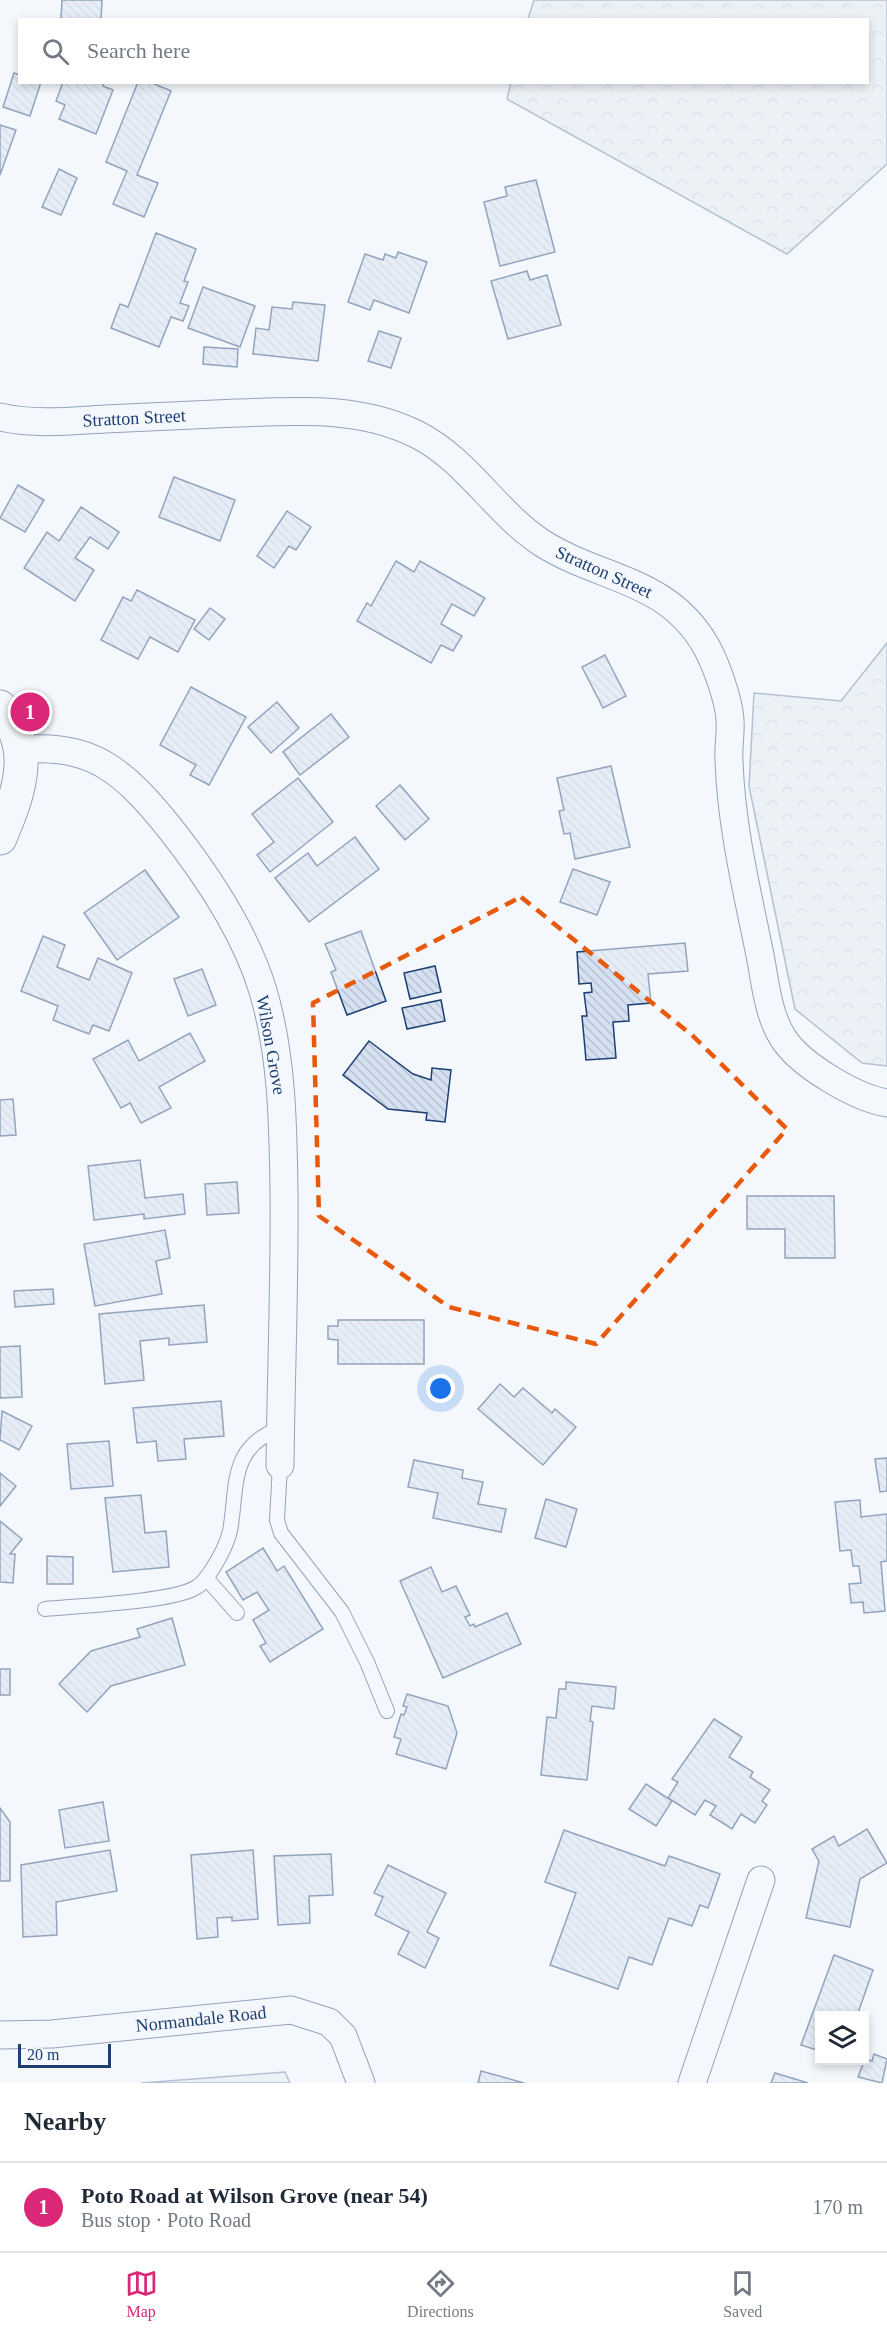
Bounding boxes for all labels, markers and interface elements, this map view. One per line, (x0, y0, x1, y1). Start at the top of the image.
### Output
search box (18, 18, 869, 84)
icon: search (39, 35, 72, 68)
text: Search here (87, 38, 190, 63)
street label: Stratton Street (82, 405, 186, 431)
street label: Stratton Street (553, 542, 655, 602)
pin: 1 (10, 690, 50, 734)
street label: Wilson Grove (252, 994, 290, 1096)
your location (426, 1374, 455, 1403)
street label: Normandale Road (135, 2002, 267, 2036)
map controls (815, 2011, 869, 2065)
button: layers (815, 2011, 869, 2065)
scale bar (18, 2041, 111, 2068)
text: 20 m (27, 2046, 59, 2063)
text: Nearby (24, 2107, 106, 2136)
text: Poto Road at Wilson Grove (near 54) (81, 2183, 428, 2208)
text: 1 (39, 2196, 49, 2218)
text: 170 m (812, 2196, 863, 2218)
text: Bus stop · Poto Road (81, 2209, 251, 2231)
tab: Map (125, 2267, 158, 2321)
tab: Directions (407, 2267, 474, 2321)
tab: Saved (723, 2267, 762, 2321)

